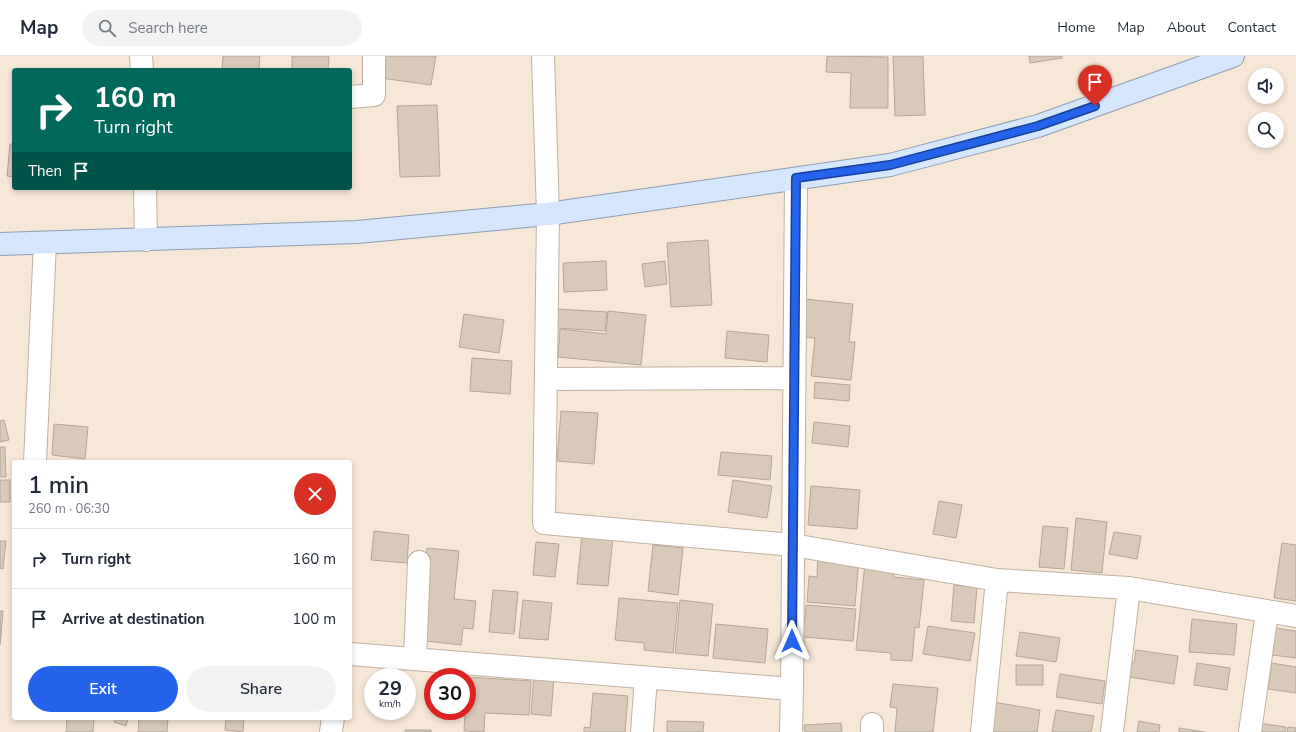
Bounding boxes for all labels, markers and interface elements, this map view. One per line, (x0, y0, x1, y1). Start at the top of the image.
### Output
search box (82, 10, 362, 46)
text: Map (20, 15, 58, 41)
icon: search (96, 17, 118, 39)
text: Search here (128, 18, 208, 38)
text: Home (1057, 18, 1095, 37)
text: Map (1117, 18, 1145, 37)
text: About (1167, 18, 1206, 37)
text: Contact (1228, 18, 1276, 37)
pin (1078, 65, 1112, 106)
map controls (1248, 68, 1284, 148)
button: sound (1248, 68, 1284, 104)
icon: arrive (1084, 71, 1106, 93)
text: 160 m (94, 79, 177, 117)
icon: right (28, 84, 80, 136)
button: search (1248, 112, 1284, 148)
text: Turn right (94, 115, 173, 139)
icon: arrive (70, 160, 92, 182)
text: Then (28, 161, 62, 181)
text: 1 min (28, 469, 89, 501)
button: close (294, 473, 336, 515)
text: 260 m · 06:30 (28, 500, 110, 518)
icon: right (28, 548, 50, 570)
text: Turn right (62, 549, 131, 569)
text: 160 m (292, 549, 336, 569)
icon: arrive (28, 608, 50, 630)
text: Arrive at destination (62, 609, 205, 629)
text: 100 m (292, 609, 336, 629)
position arrow (771, 620, 813, 662)
button: Exit (28, 666, 178, 712)
button: Share (186, 666, 336, 712)
speed limit sign: 30 (424, 668, 476, 720)
text: 29 (378, 675, 402, 702)
text: km/h (379, 697, 401, 711)

